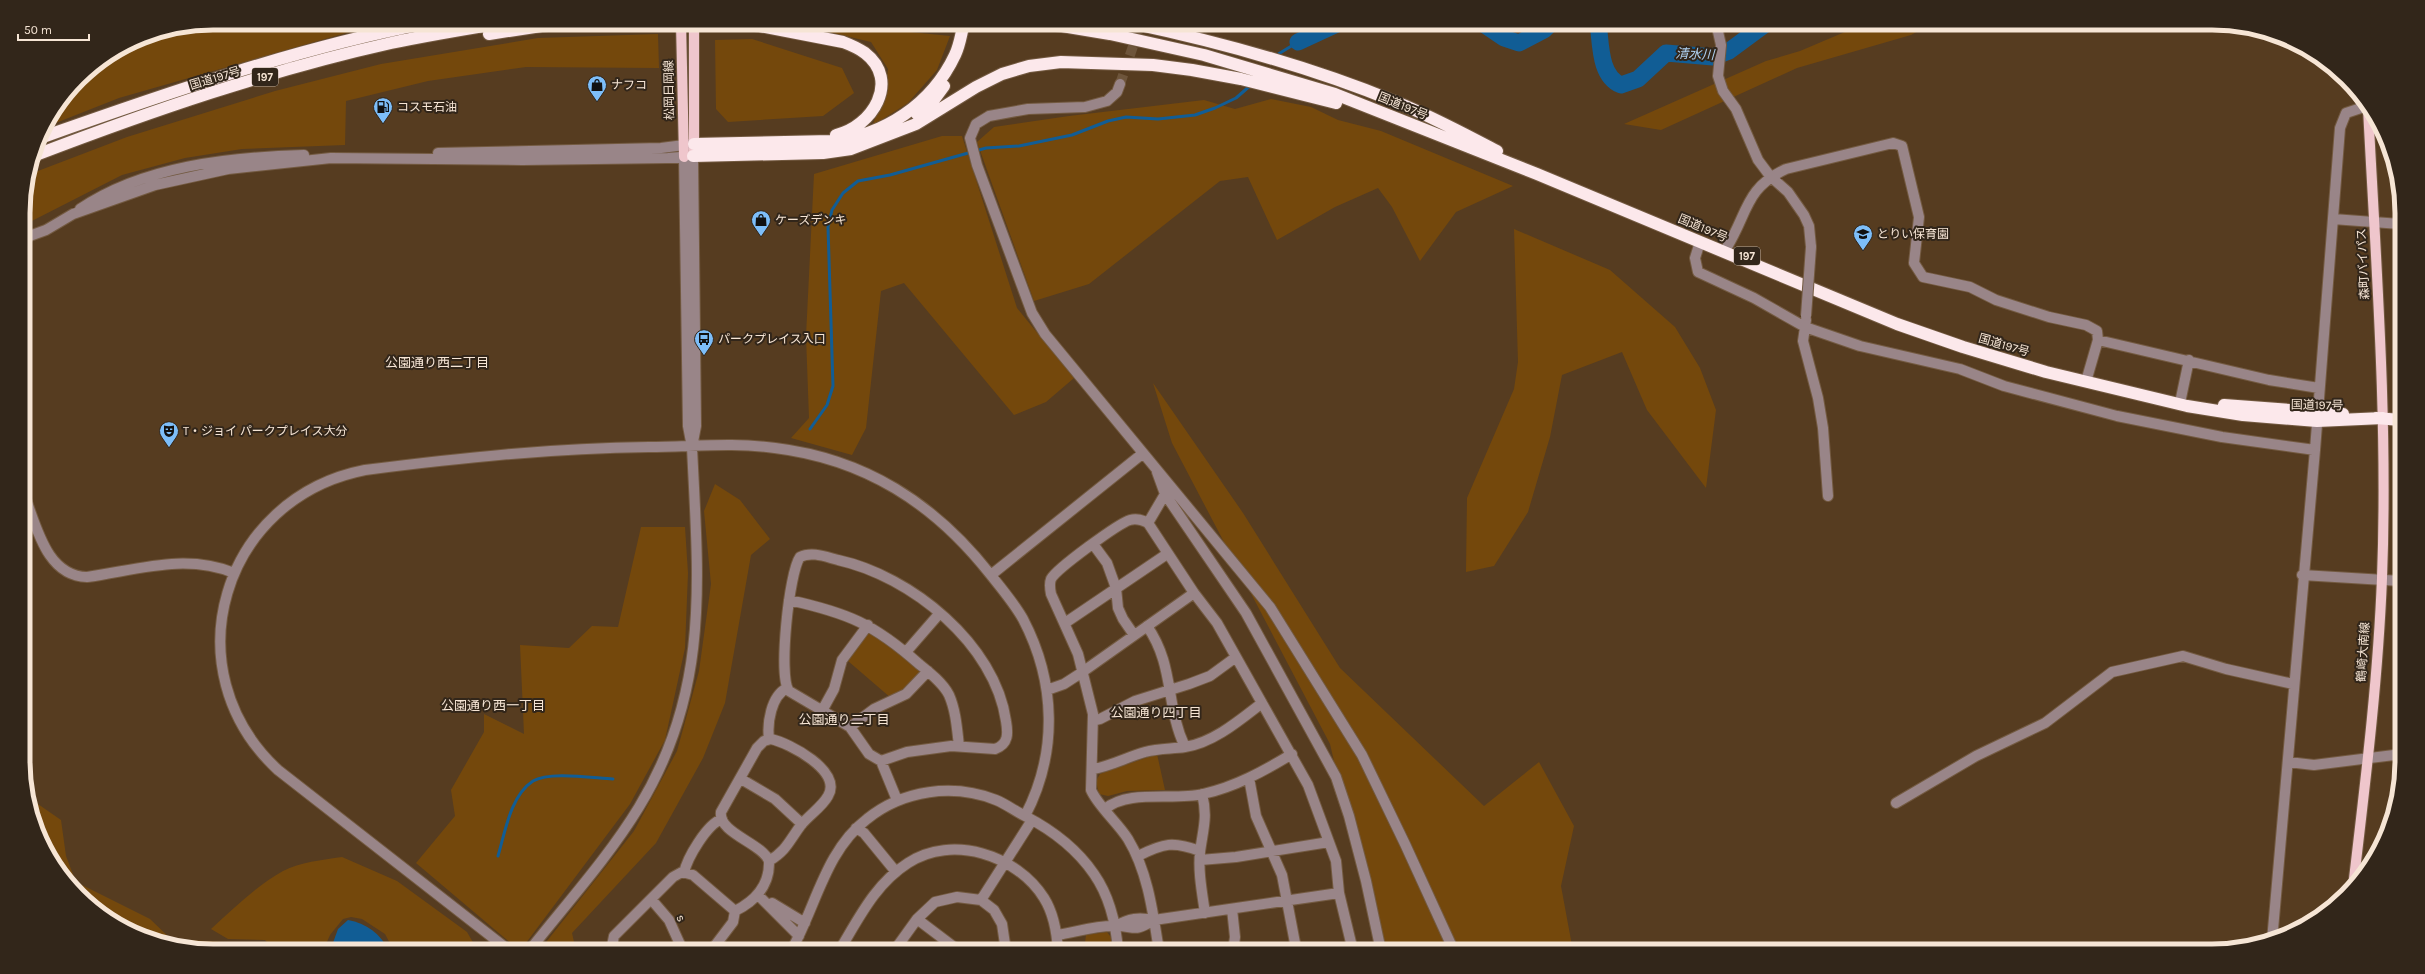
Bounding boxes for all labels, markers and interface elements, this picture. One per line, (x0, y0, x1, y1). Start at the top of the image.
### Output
scale bar (18, 16, 89, 42)
text: 50 m (24, 23, 52, 37)
water label: 清水川 (1675, 46, 1717, 62)
street label: 松岡日岡線 (661, 60, 677, 120)
street label: 国道197号 (188, 64, 242, 92)
road number: 197 (252, 68, 278, 86)
shop icon: ナフコ (586, 74, 608, 102)
place label: ナフコ (611, 78, 647, 92)
street label: 国道197号 (1376, 90, 1430, 122)
fuel station icon: コスモ石油 (372, 96, 394, 124)
place label: コスモ石油 (397, 100, 457, 114)
shop icon: ケーズデンキ (750, 209, 772, 237)
street label: 国道197号 (1676, 211, 1730, 245)
place label: ケーズデンキ (775, 213, 846, 227)
school or university icon: とりい保育園 (1852, 223, 1874, 251)
place label: とりい保育園 (1877, 227, 1949, 241)
street label: 森町バイパス (2354, 228, 2372, 300)
road number: 197 (1734, 247, 1760, 265)
bus stop icon: パークプレイス入口 (693, 328, 715, 356)
street label: 国道197号 (1977, 331, 2031, 359)
place label: パークプレイス入口 (718, 332, 826, 346)
district label: 公園通り西二丁目 (385, 355, 489, 370)
street label: 国道197号 (2291, 398, 2343, 412)
theatre icon: T・ジョイ パークプレイス大分 (158, 420, 180, 448)
place label: T・ジョイ パークプレイス大分 (183, 424, 348, 438)
street label: 鶴崎大南線 (2354, 622, 2372, 682)
district label: 公園通り西一丁目 (441, 698, 545, 713)
district label: 公園通り四丁目 (1110, 705, 1202, 720)
district label: 公園通り二丁目 (798, 712, 890, 727)
street label: s (673, 912, 689, 924)

